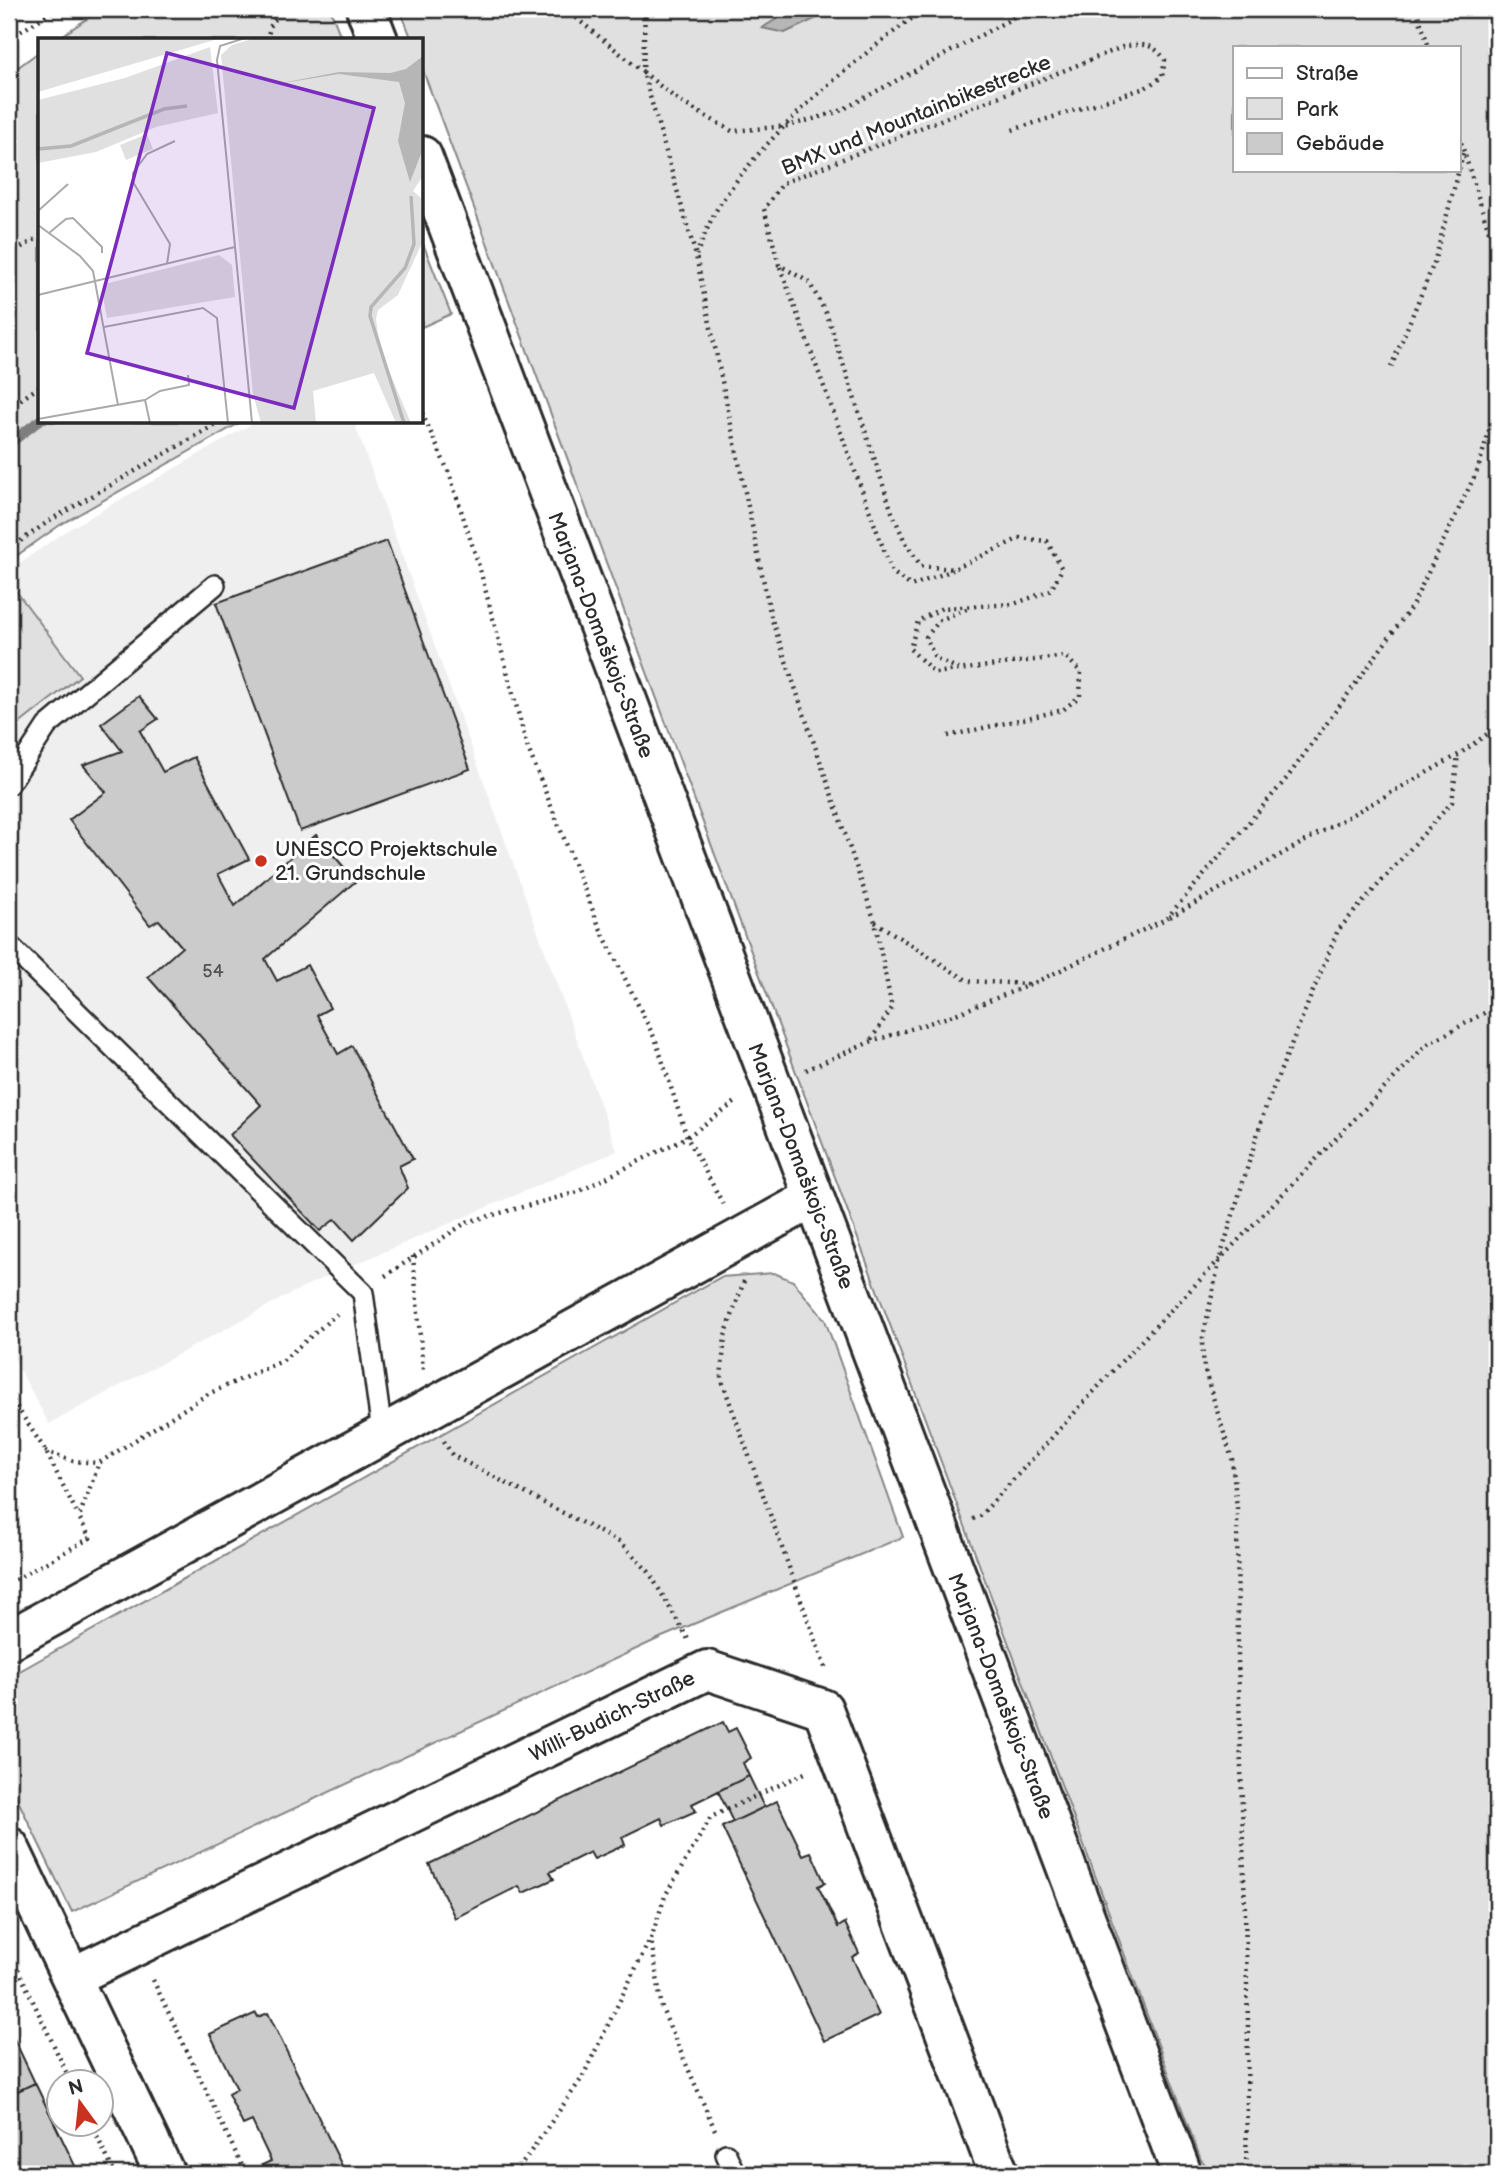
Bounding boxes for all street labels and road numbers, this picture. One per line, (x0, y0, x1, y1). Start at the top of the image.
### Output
street label: BMX und Mountainbikestrecke (778, 50, 1055, 181)
street label: Marjana-Domaškojc-Straße (542, 509, 659, 762)
street label: Marjana-Domaškojc-Straße (742, 1040, 859, 1293)
street label: Marjana-Domaškojc-Straße (942, 1570, 1059, 1823)
street label: Willi-Budich-Straße (525, 1666, 699, 1767)

